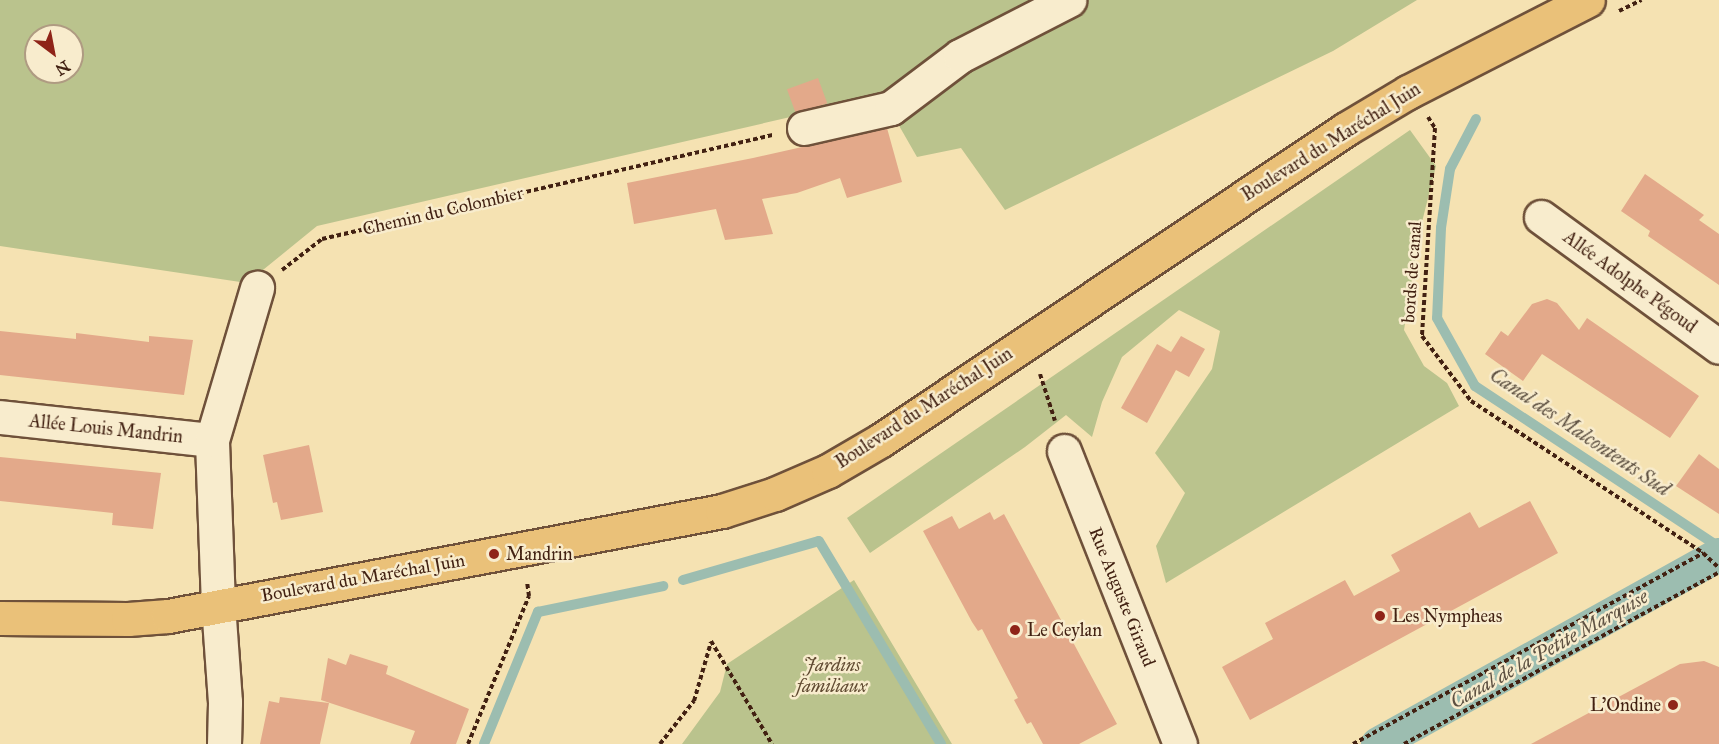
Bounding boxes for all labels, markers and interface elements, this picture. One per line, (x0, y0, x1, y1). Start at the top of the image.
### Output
north arrow (24, 24, 84, 84)
text: N (52, 56, 74, 80)
street label: Boulevard du Maréchal Juin (1238, 78, 1424, 206)
street label: Chemin du Colombier (361, 182, 525, 240)
street label: bords de canal (1398, 220, 1426, 324)
street label: Allée Adolphe Pégoud (1559, 226, 1701, 338)
street label: Boulevard du Maréchal Juin (831, 343, 1017, 473)
water label: Canal des Malcontents Sud (1485, 363, 1675, 501)
street label: Allée Louis Mandrin (28, 410, 184, 448)
street label: Rue Auguste Giraud (1084, 524, 1160, 670)
place label: Mandrin (506, 543, 572, 565)
marker: Mandrin (487, 547, 501, 561)
street label: Boulevard du Maréchal Juin (259, 549, 467, 607)
water label: Canal de la Petite Marquise (1446, 585, 1652, 713)
place label: Les Nympheas (1392, 605, 1502, 627)
marker: Les Nympheas (1373, 609, 1387, 623)
place label: Le Ceylan (1027, 619, 1102, 641)
marker: Le Ceylan (1008, 623, 1022, 637)
park label: Jardins familiaux (797, 655, 867, 698)
place label: L'Ondine (1590, 694, 1661, 716)
marker: L'Ondine (1666, 698, 1680, 712)

